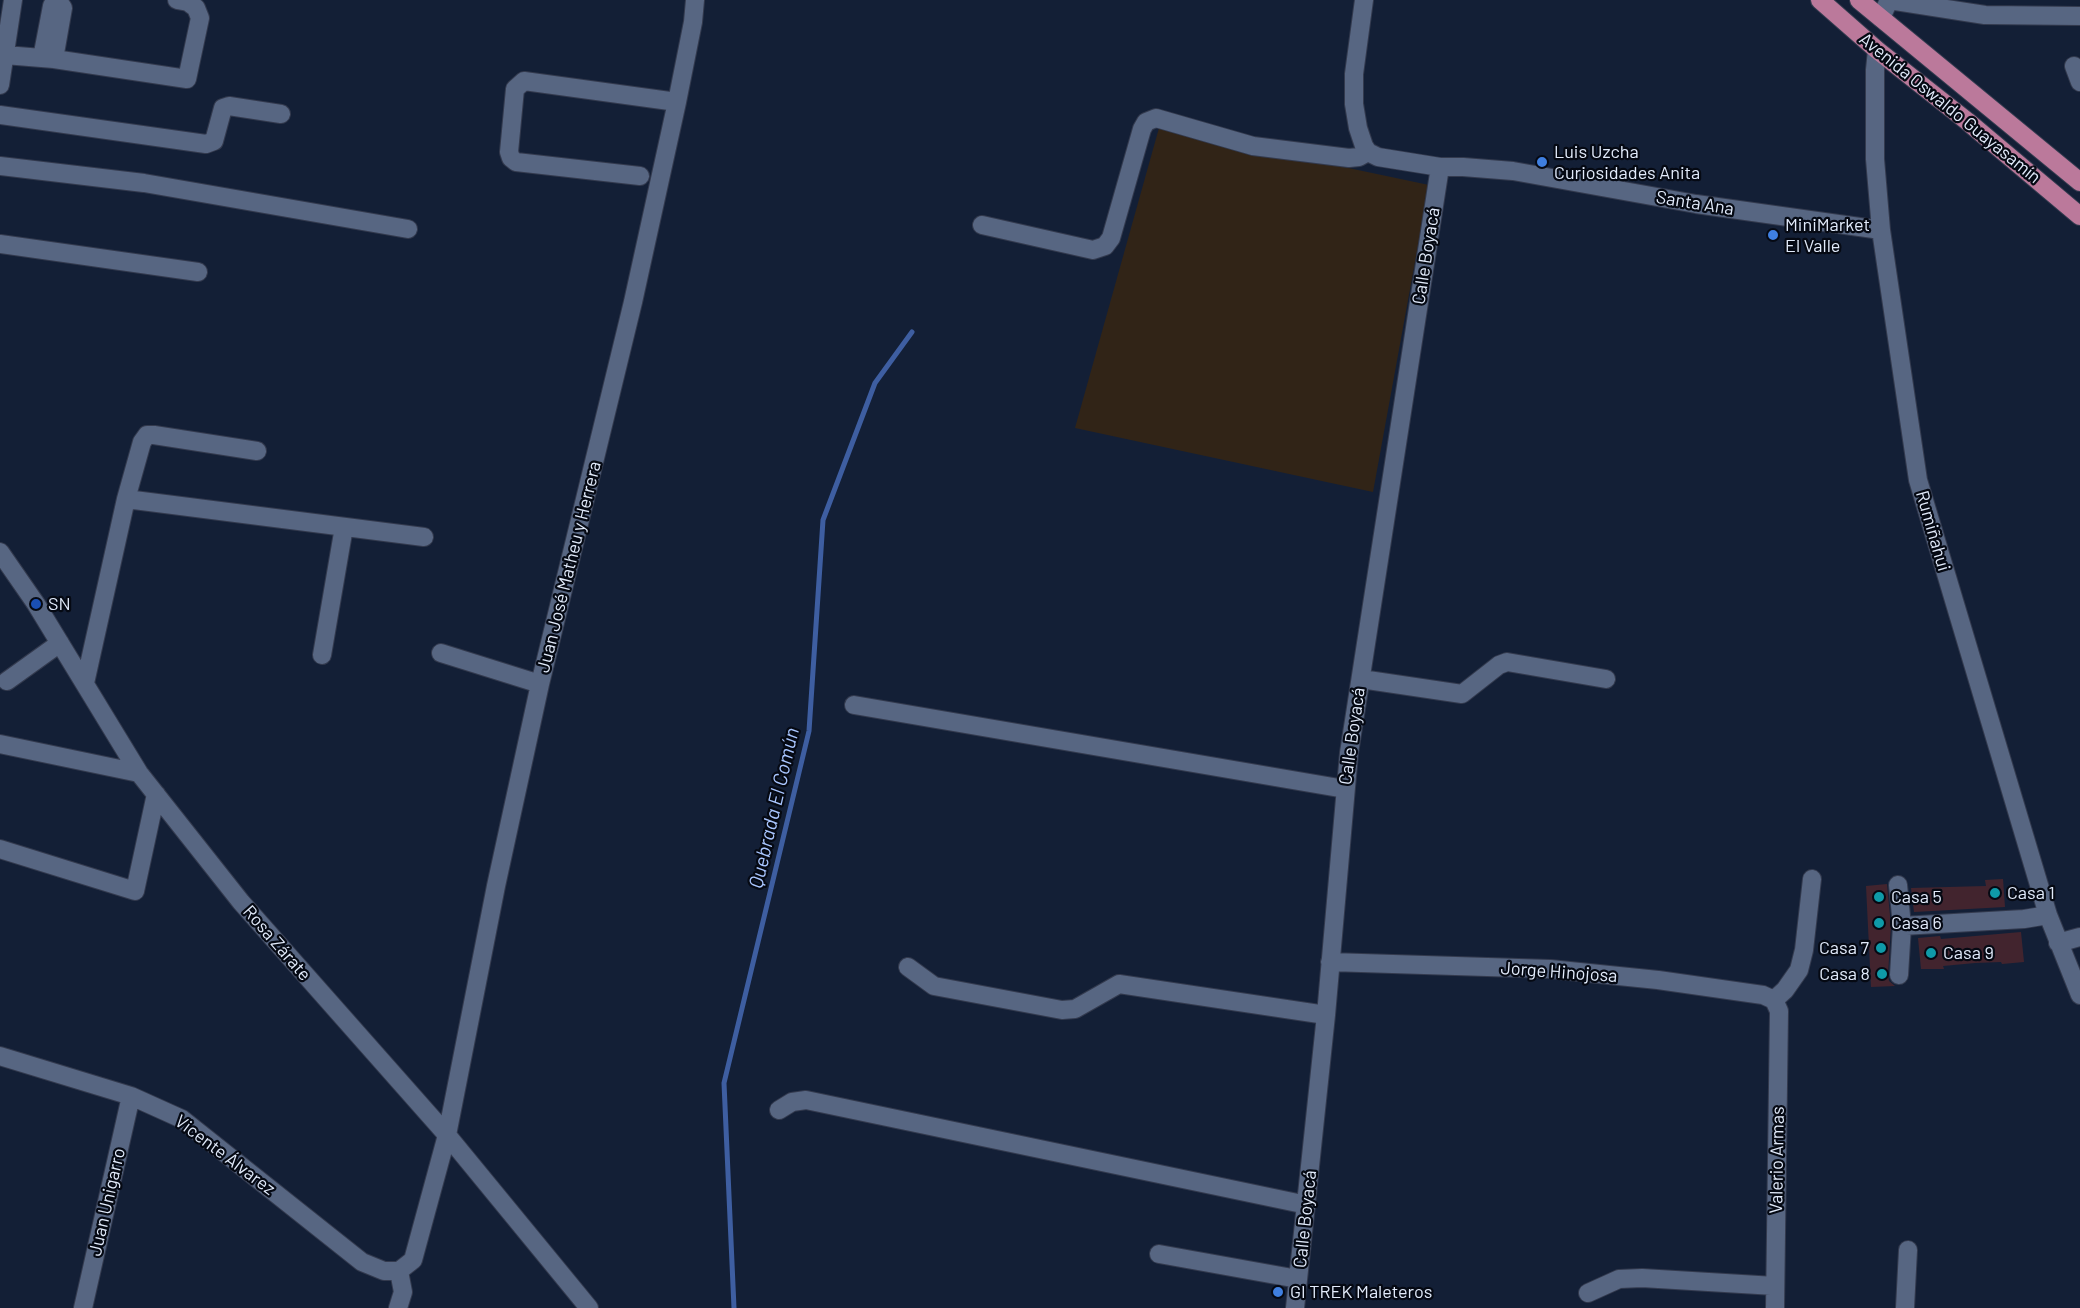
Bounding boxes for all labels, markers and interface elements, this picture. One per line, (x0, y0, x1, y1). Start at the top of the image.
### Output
street label: Avenida Oswaldo Guayasamín (1855, 28, 2045, 188)
place label: Luis Uzcha Curiosidades Anita (1554, 141, 1700, 184)
marker: Luis Uzcha Curiosidades Anita (1535, 155, 1549, 169)
street label: Santa Ana (1655, 186, 1735, 220)
street label: Calle Boyacá (1408, 206, 1444, 306)
place label: MiniMarket El Valle (1785, 214, 1870, 256)
marker: MiniMarket El Valle (1766, 228, 1780, 242)
street label: Juan José Matheu y Herrera (532, 459, 606, 675)
street label: Rumiñahui (1911, 488, 1955, 574)
place label: SN (48, 593, 71, 615)
marker: SN (29, 597, 43, 611)
street label: Calle Boyacá (1334, 686, 1370, 786)
water label: Quebrada El Común (744, 725, 804, 891)
place label: Casa 1 (2007, 882, 2055, 904)
place label: Casa 5 (1891, 886, 1942, 908)
marker: Casa 1 (1988, 886, 2002, 900)
marker: Casa 5 (1872, 890, 1886, 904)
street label: Rosa Zárate (238, 901, 316, 985)
place label: Casa 6 (1891, 912, 1942, 934)
marker: Casa 6 (1872, 916, 1886, 930)
place label: Casa 7 (1819, 937, 1869, 959)
marker: Casa 7 (1874, 941, 1888, 955)
place label: Casa 9 (1943, 942, 1994, 964)
marker: Casa 9 (1924, 946, 1938, 960)
street label: Jorge Hinojosa (1500, 957, 1618, 987)
place label: Casa 8 (1819, 963, 1870, 985)
marker: Casa 8 (1875, 967, 1889, 981)
street label: Valerio Armas (1765, 1106, 1789, 1214)
street label: Vicente Álvarez (171, 1110, 279, 1200)
street label: Juan Unigarro (84, 1146, 130, 1258)
street label: Calle Boyacá (1289, 1169, 1321, 1269)
place label: GI TREK Maleteros (1290, 1281, 1433, 1303)
marker: GI TREK Maleteros (1271, 1285, 1285, 1299)

